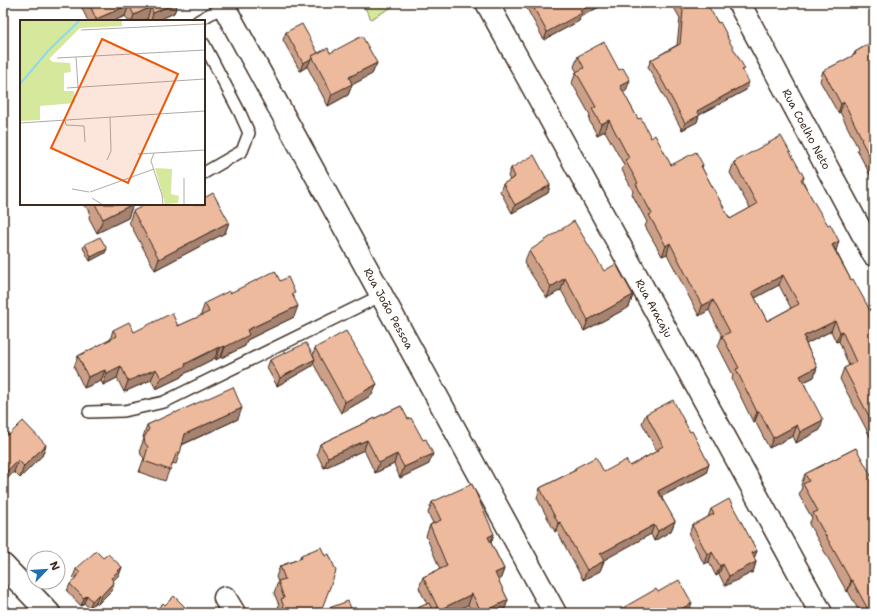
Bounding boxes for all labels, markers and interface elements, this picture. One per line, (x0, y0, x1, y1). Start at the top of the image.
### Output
inset map (20, 20, 205, 205)
street label: Rua Coelho Neto (778, 86, 834, 173)
street label: Rua João Pessoa (360, 265, 417, 352)
street label: Rua Aracaju (632, 277, 676, 340)
north arrow (26, 550, 66, 590)
text: N (46, 559, 63, 573)

